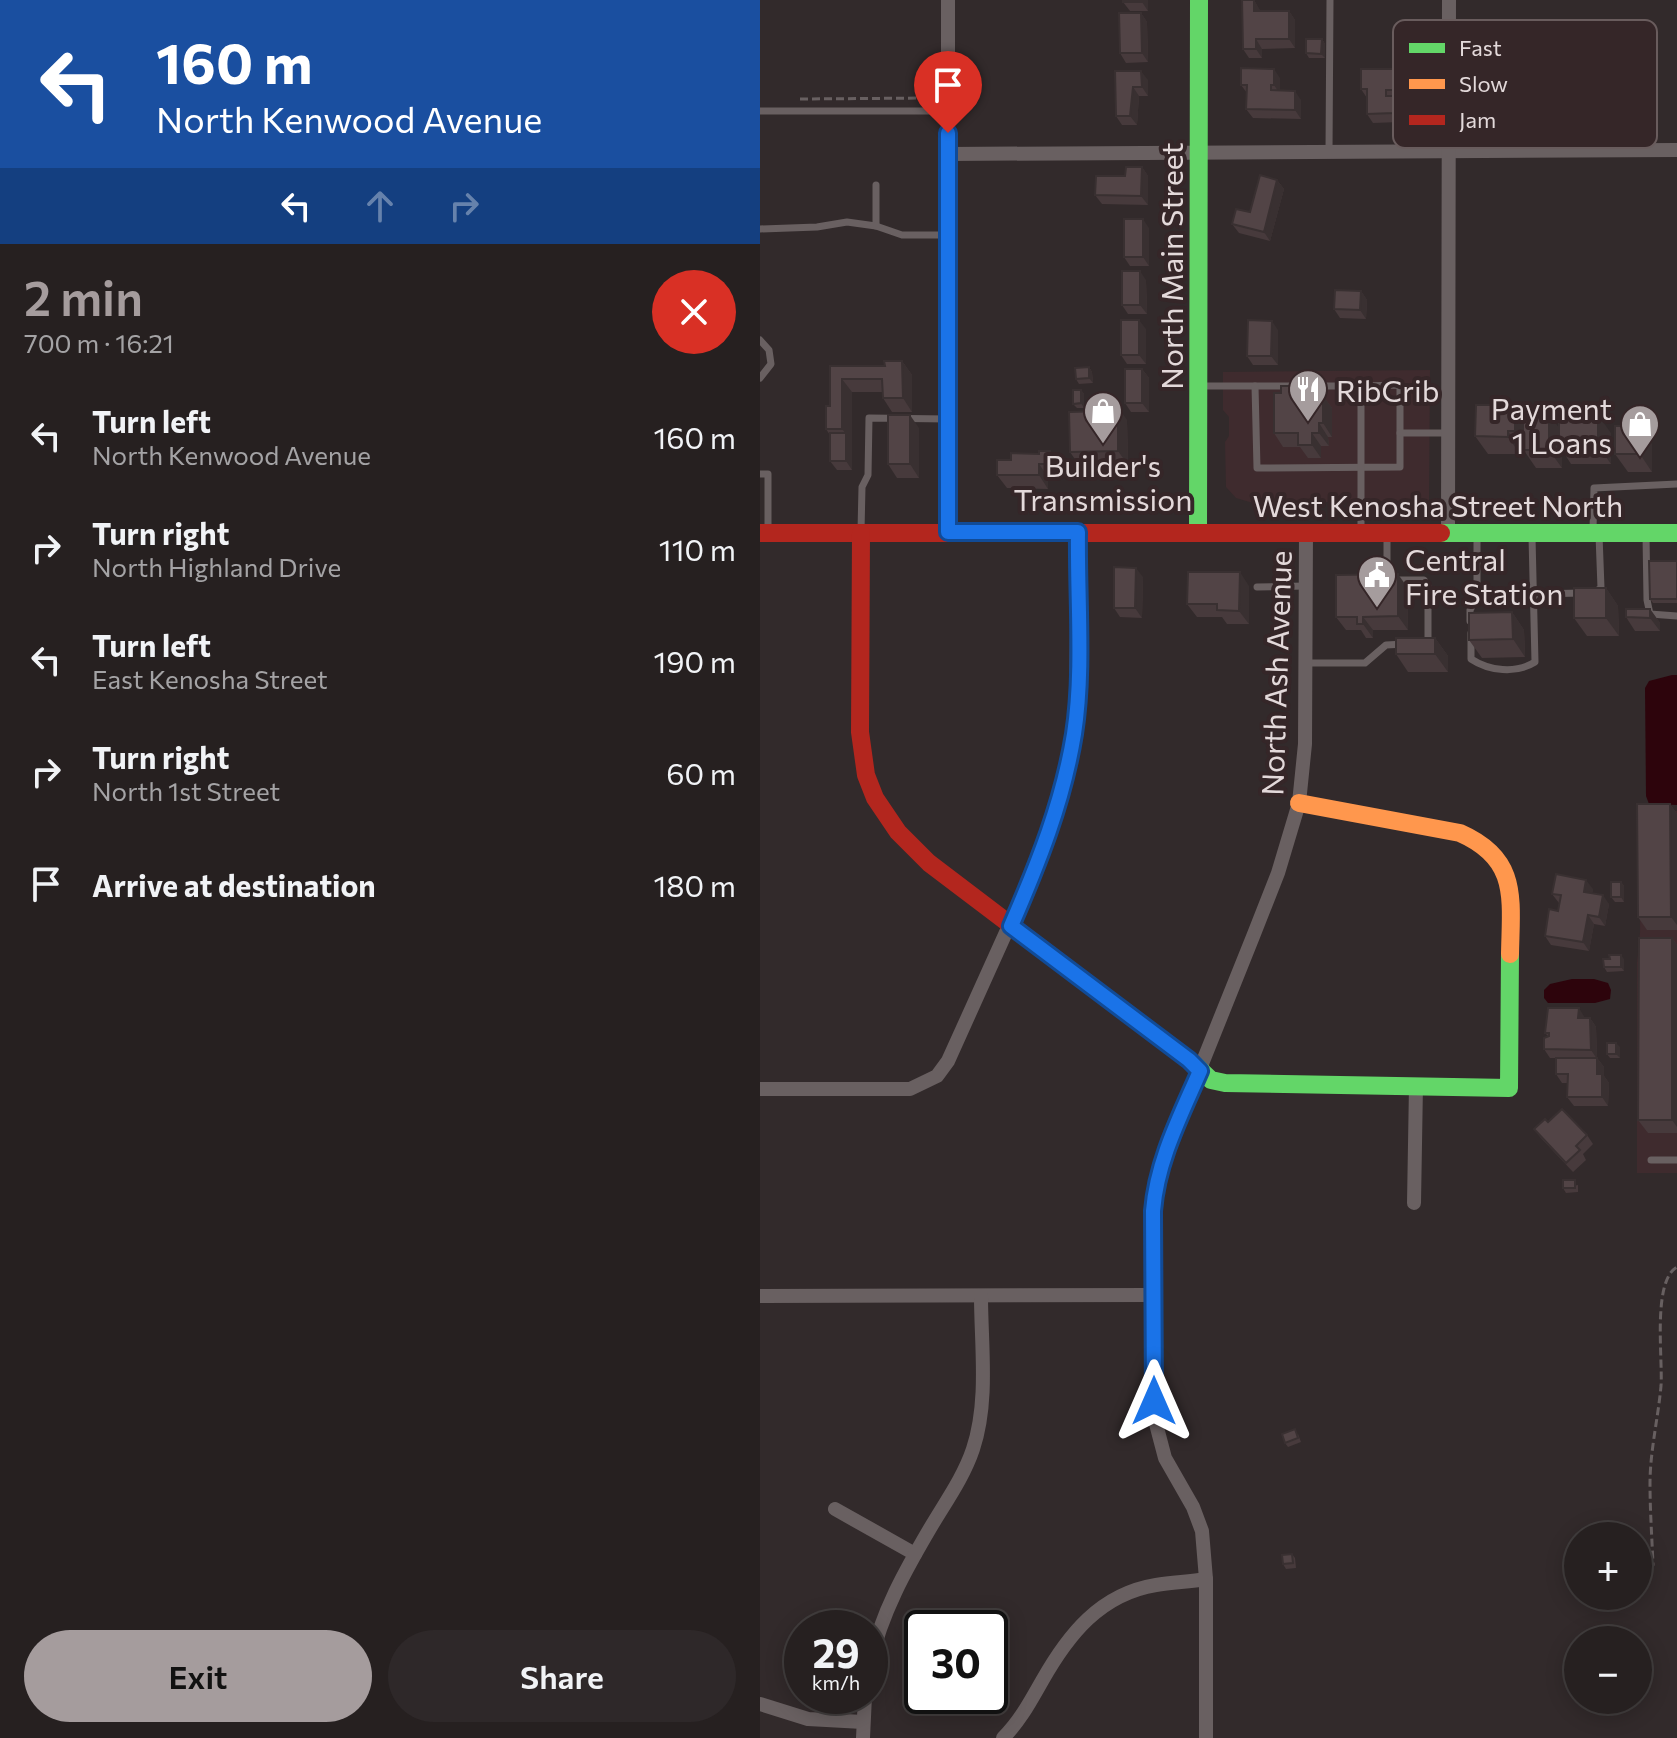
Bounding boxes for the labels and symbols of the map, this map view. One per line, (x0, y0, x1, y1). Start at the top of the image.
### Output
legend (1393, 20, 1657, 148)
text: Fast (1459, 34, 1502, 61)
pin (914, 51, 982, 133)
text: Slow (1459, 70, 1508, 97)
text: Jam (1459, 106, 1496, 133)
street label: North Main Street (1152, 142, 1189, 390)
restaurant icon: RibCrib (1287, 368, 1329, 423)
place label: RibCrib (1336, 371, 1440, 408)
place label: Payment 1 Loans (1491, 389, 1612, 460)
shop icon: Builder's Transmission (1082, 390, 1124, 445)
shop icon: Payment 1 Loans (1619, 403, 1661, 458)
place label: Builder's Transmission (1014, 446, 1192, 517)
street label: West Kenosha Street North (1253, 486, 1623, 523)
place label: Central Fire Station (1405, 540, 1563, 611)
street label: North Ash Avenue (1252, 550, 1298, 796)
public building icon: Central Fire Station (1356, 554, 1398, 609)
position arrow (1112, 1359, 1196, 1443)
speed limit sign: 30 (904, 1610, 1008, 1714)

